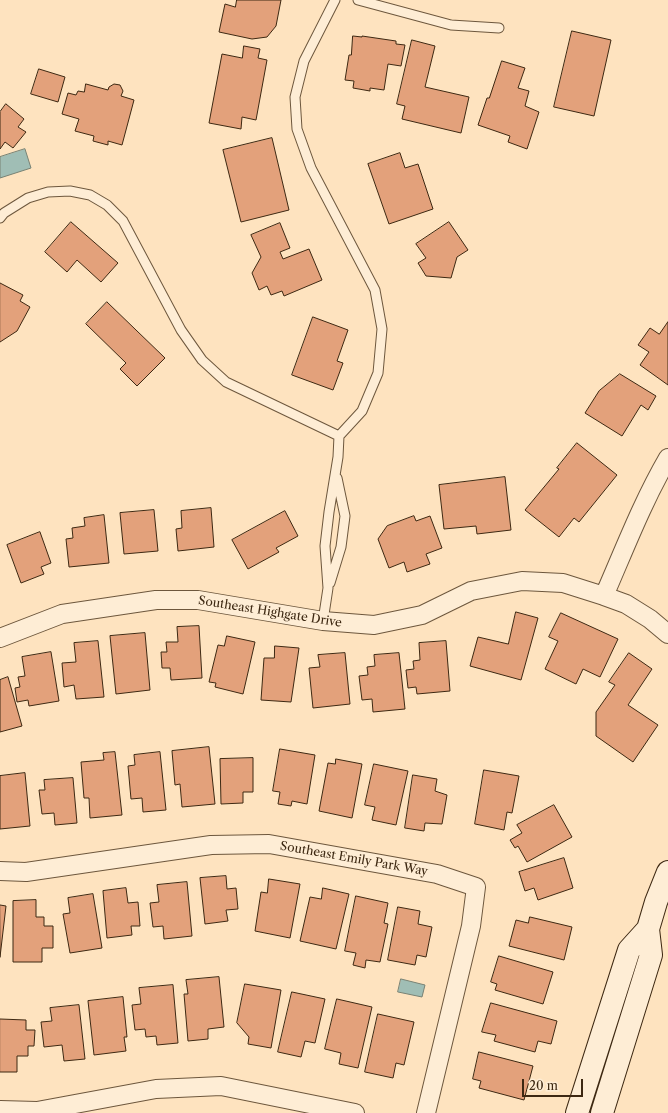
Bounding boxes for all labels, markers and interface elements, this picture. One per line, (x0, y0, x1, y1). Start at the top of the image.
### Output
street label: Southeast Highgate Drive (197, 594, 343, 630)
street label: Southeast Emily Park Way (279, 839, 429, 879)
scale bar (524, 1071, 585, 1097)
text: 20 m (529, 1078, 558, 1093)

